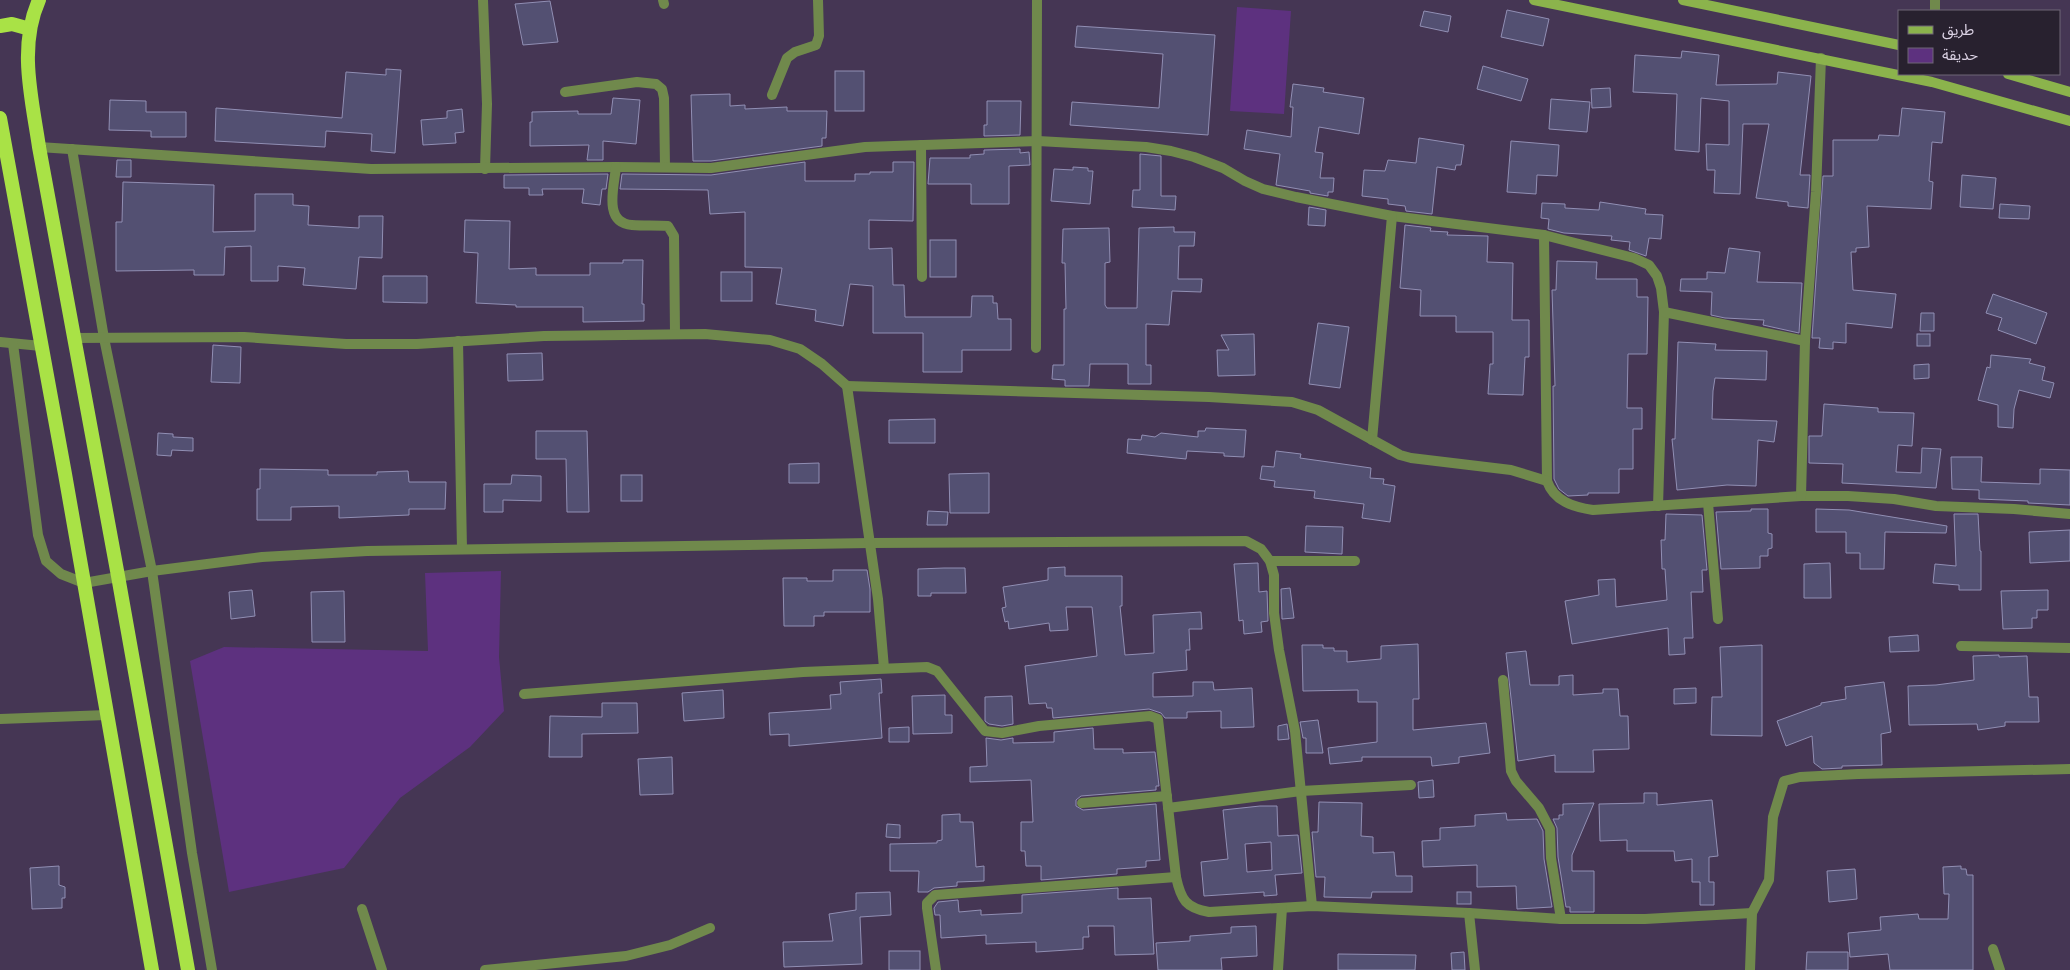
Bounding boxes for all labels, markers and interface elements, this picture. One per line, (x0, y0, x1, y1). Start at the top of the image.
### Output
legend (1898, 10, 2060, 75)
text: طريق (1942, 20, 1974, 40)
text: حديقة (1942, 45, 1978, 63)

